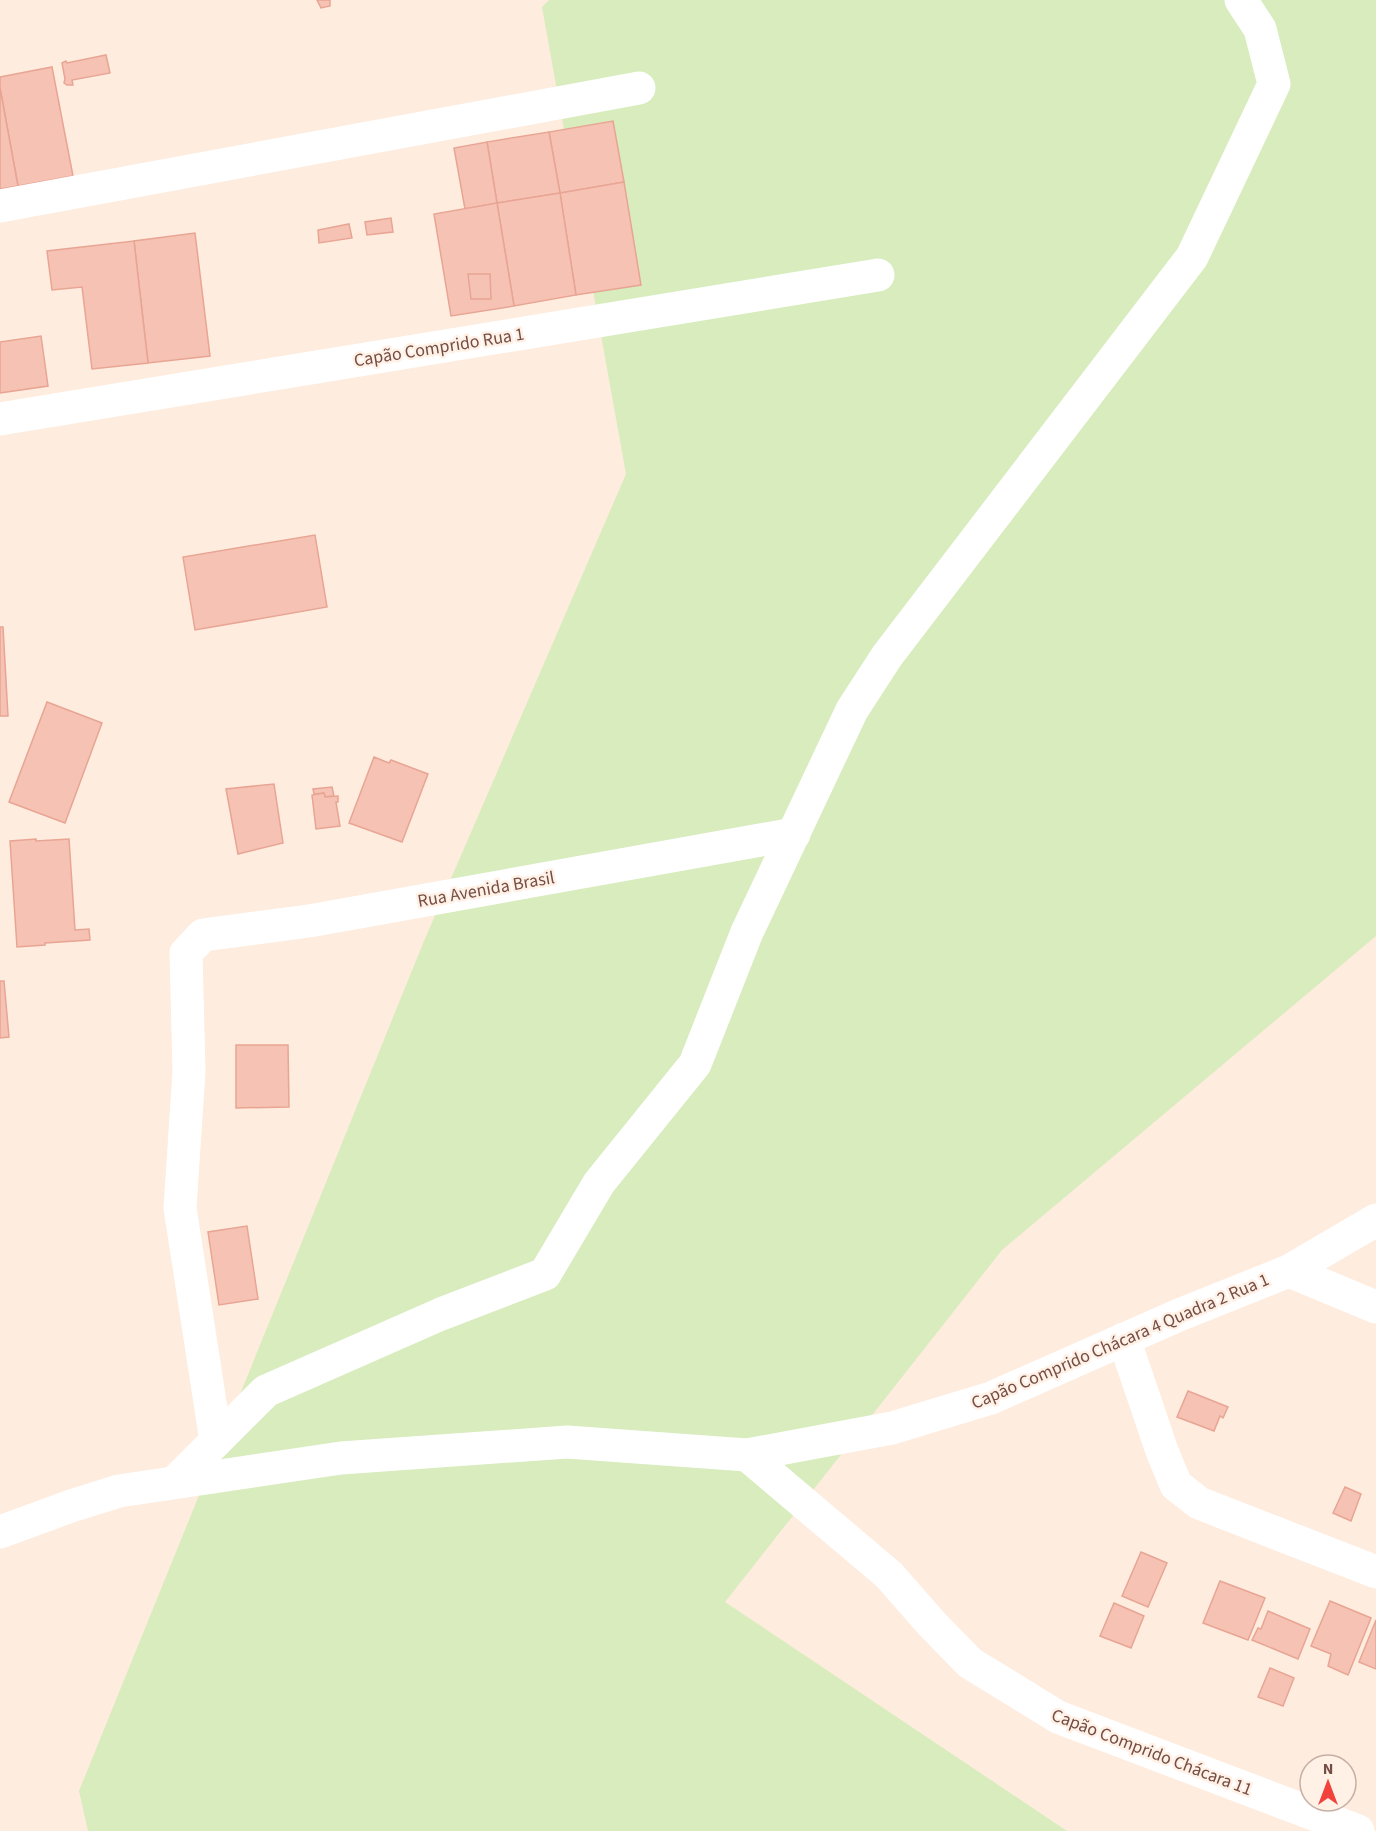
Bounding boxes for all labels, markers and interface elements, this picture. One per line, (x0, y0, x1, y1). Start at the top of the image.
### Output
street label: Capão Comprido Rua 1 (352, 322, 526, 373)
street label: Rua Avenida Brasil (416, 865, 557, 914)
street label: Capão Comprido Chácara 4 Quadra 2 Rua 1 (967, 1267, 1273, 1416)
street label: Capão Comprido Chácara 11 (1048, 1703, 1256, 1802)
north arrow (1298, 1753, 1358, 1813)
text: N (1323, 1758, 1333, 1780)

